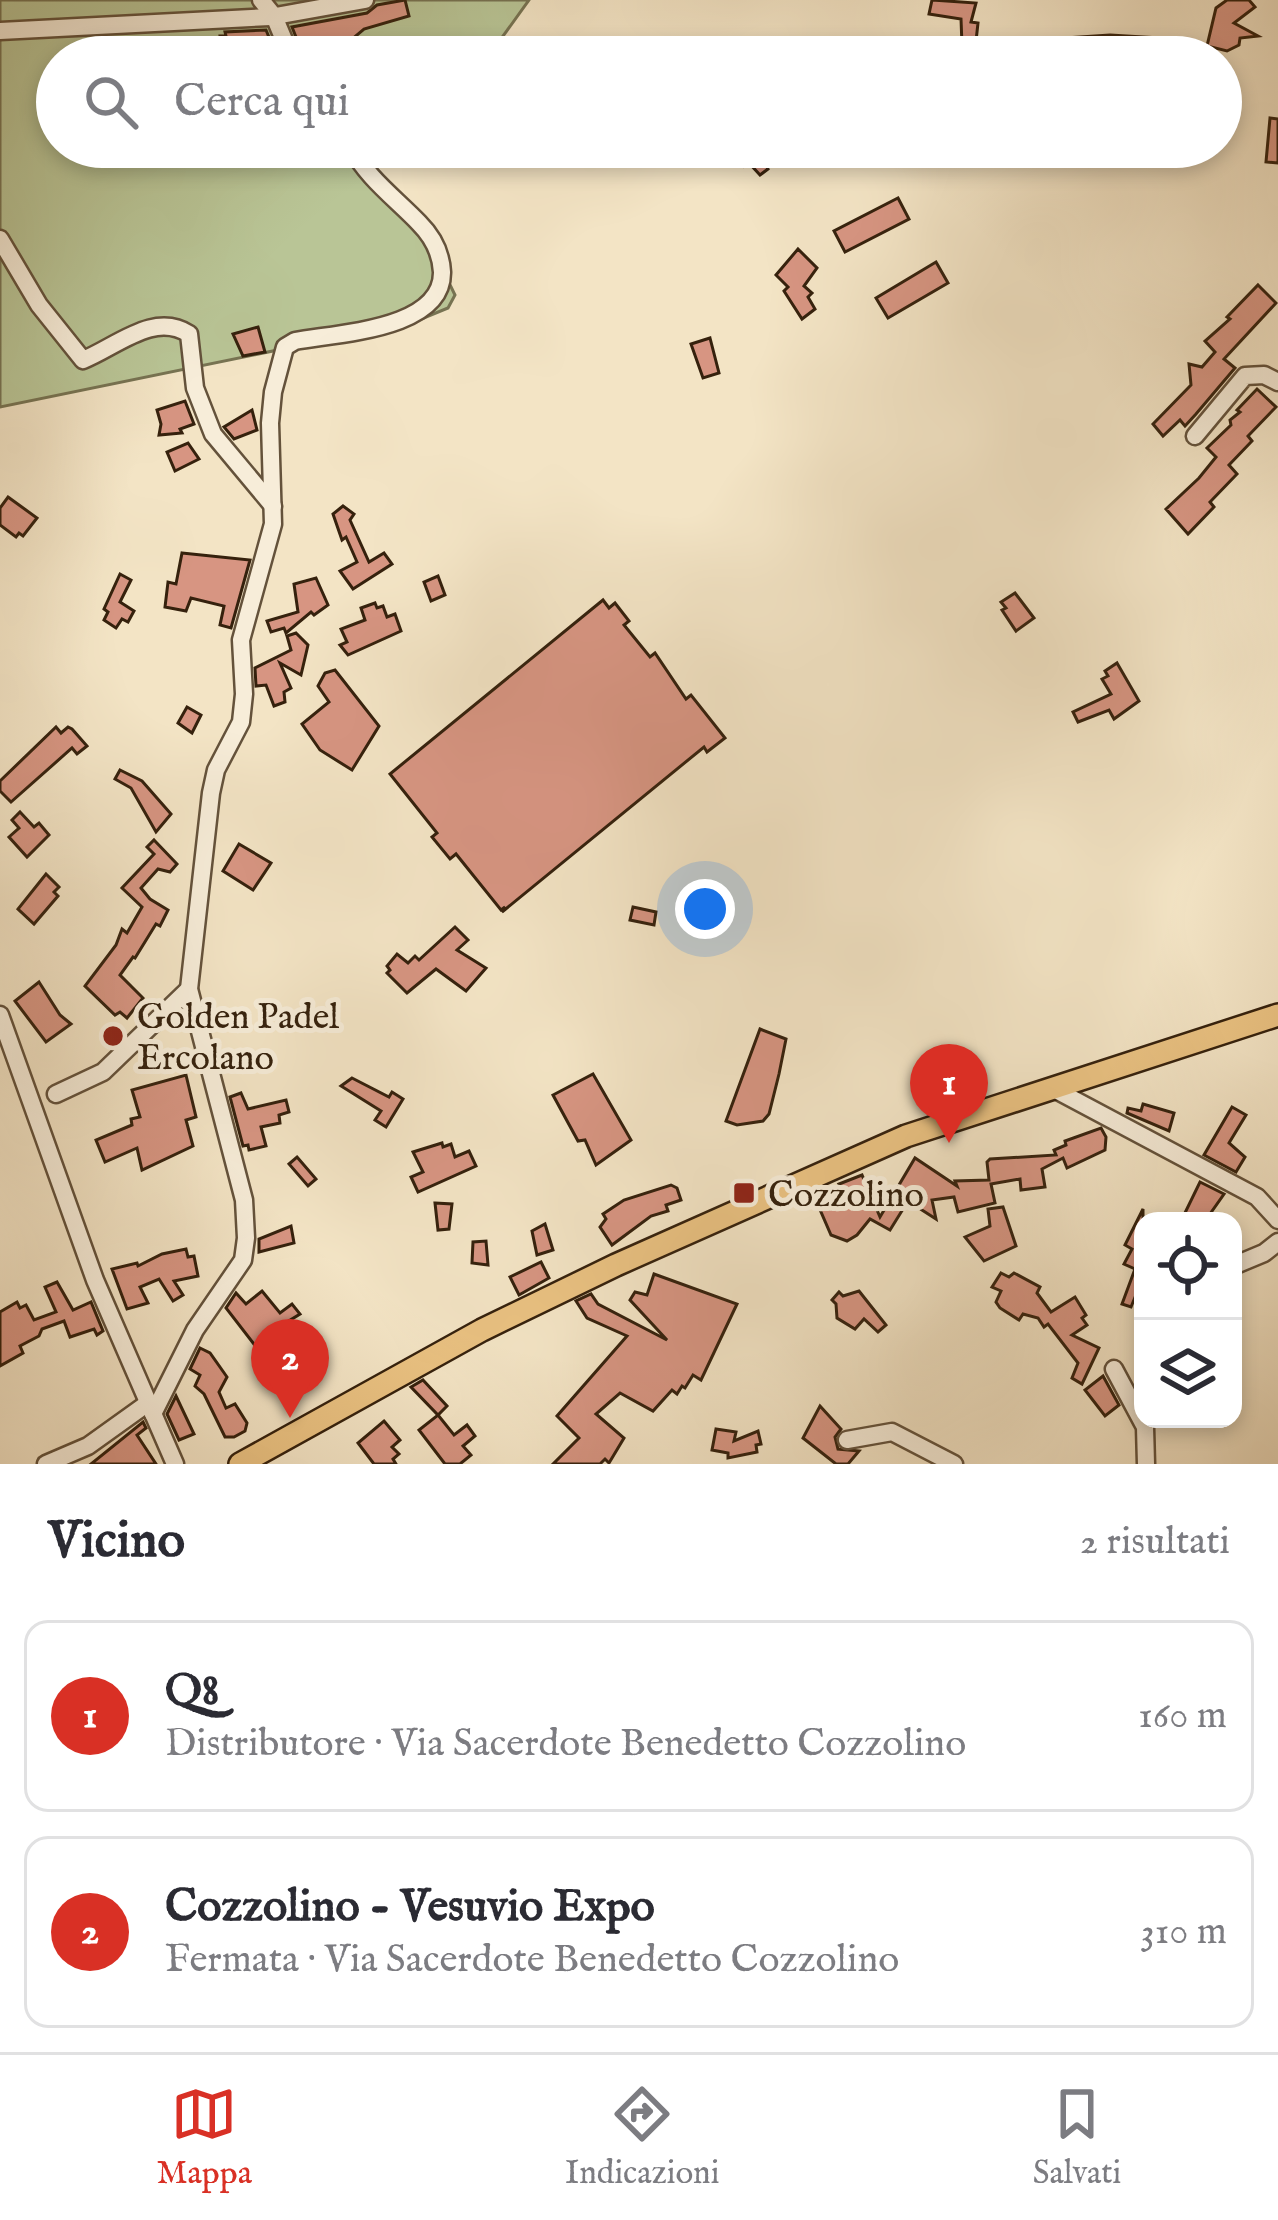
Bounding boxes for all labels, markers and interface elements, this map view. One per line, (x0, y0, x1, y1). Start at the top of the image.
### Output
search box (36, 36, 1242, 168)
icon: search (78, 69, 144, 135)
text: Cerca qui (174, 74, 350, 131)
your location (675, 879, 735, 939)
place label: Golden Padel Ercolano (137, 995, 339, 1082)
marker: Golden Padel Ercolano (100, 1023, 126, 1049)
pin: 1 (910, 1044, 988, 1143)
place label: Cozzolino (768, 1173, 924, 1219)
marker: Cozzolino (731, 1180, 757, 1206)
map controls (1134, 1212, 1242, 1428)
button: locate (1134, 1212, 1242, 1320)
pin: 2 (251, 1319, 329, 1418)
button: layers (1134, 1320, 1242, 1428)
text: Vicino (48, 1510, 185, 1575)
text: 2 risultati (1080, 1518, 1230, 1567)
text: Q8 (165, 1663, 220, 1720)
text: 1 (83, 1692, 97, 1741)
text: 160 m (1138, 1692, 1227, 1741)
text: Distributore · Via Sacerdote Benedetto Cozzolino (165, 1720, 966, 1769)
text: Cozzolino - Vesuvio Expo (165, 1879, 655, 1936)
text: 2 (81, 1908, 99, 1957)
text: 310 m (1140, 1908, 1227, 1957)
text: Fermata · Via Sacerdote Benedetto Cozzolino (165, 1936, 899, 1985)
tab: Mappa (157, 2081, 252, 2195)
tab: Indicazioni (565, 2081, 720, 2195)
tab: Salvati (1033, 2081, 1121, 2195)

